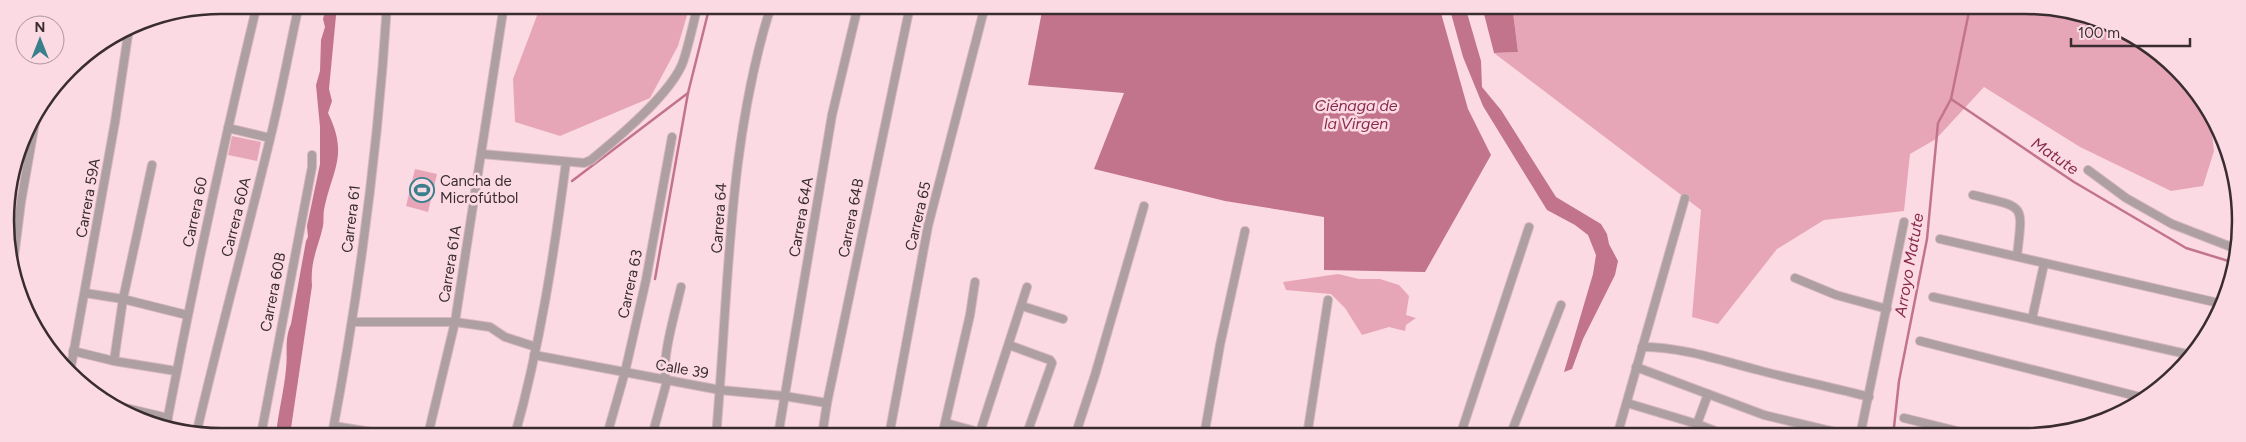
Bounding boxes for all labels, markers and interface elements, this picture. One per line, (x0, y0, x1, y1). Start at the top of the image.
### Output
north arrow (15, 15, 65, 65)
scale bar (2071, 15, 2190, 47)
text: N (35, 19, 45, 36)
text: 100 m (2078, 24, 2120, 42)
water label: Ciénaga de la Virgen (1314, 96, 1398, 133)
water label: Matute (2028, 133, 2082, 179)
street label: Carrera 59A (72, 157, 104, 239)
place label: Cancha de Microfútbol (440, 172, 518, 207)
street label: Carrera 60 (179, 175, 211, 249)
street label: Carrera 60A (217, 175, 255, 259)
street label: Carrera 64A (785, 175, 817, 259)
sports icon: Cancha de Microfútbol (409, 177, 435, 203)
street label: Carrera 64B (835, 177, 867, 259)
street label: Carrera 65 (901, 180, 935, 252)
street label: Carrera 64 (708, 182, 730, 254)
street label: Carrera 61 (338, 184, 364, 254)
water label: Arroyo Matute (1890, 211, 1928, 319)
street label: Carrera 61A (435, 224, 465, 304)
street label: Carrera 63 (614, 248, 646, 320)
street label: Carrera 60B (256, 251, 290, 333)
street label: Calle 39 (654, 355, 710, 383)

